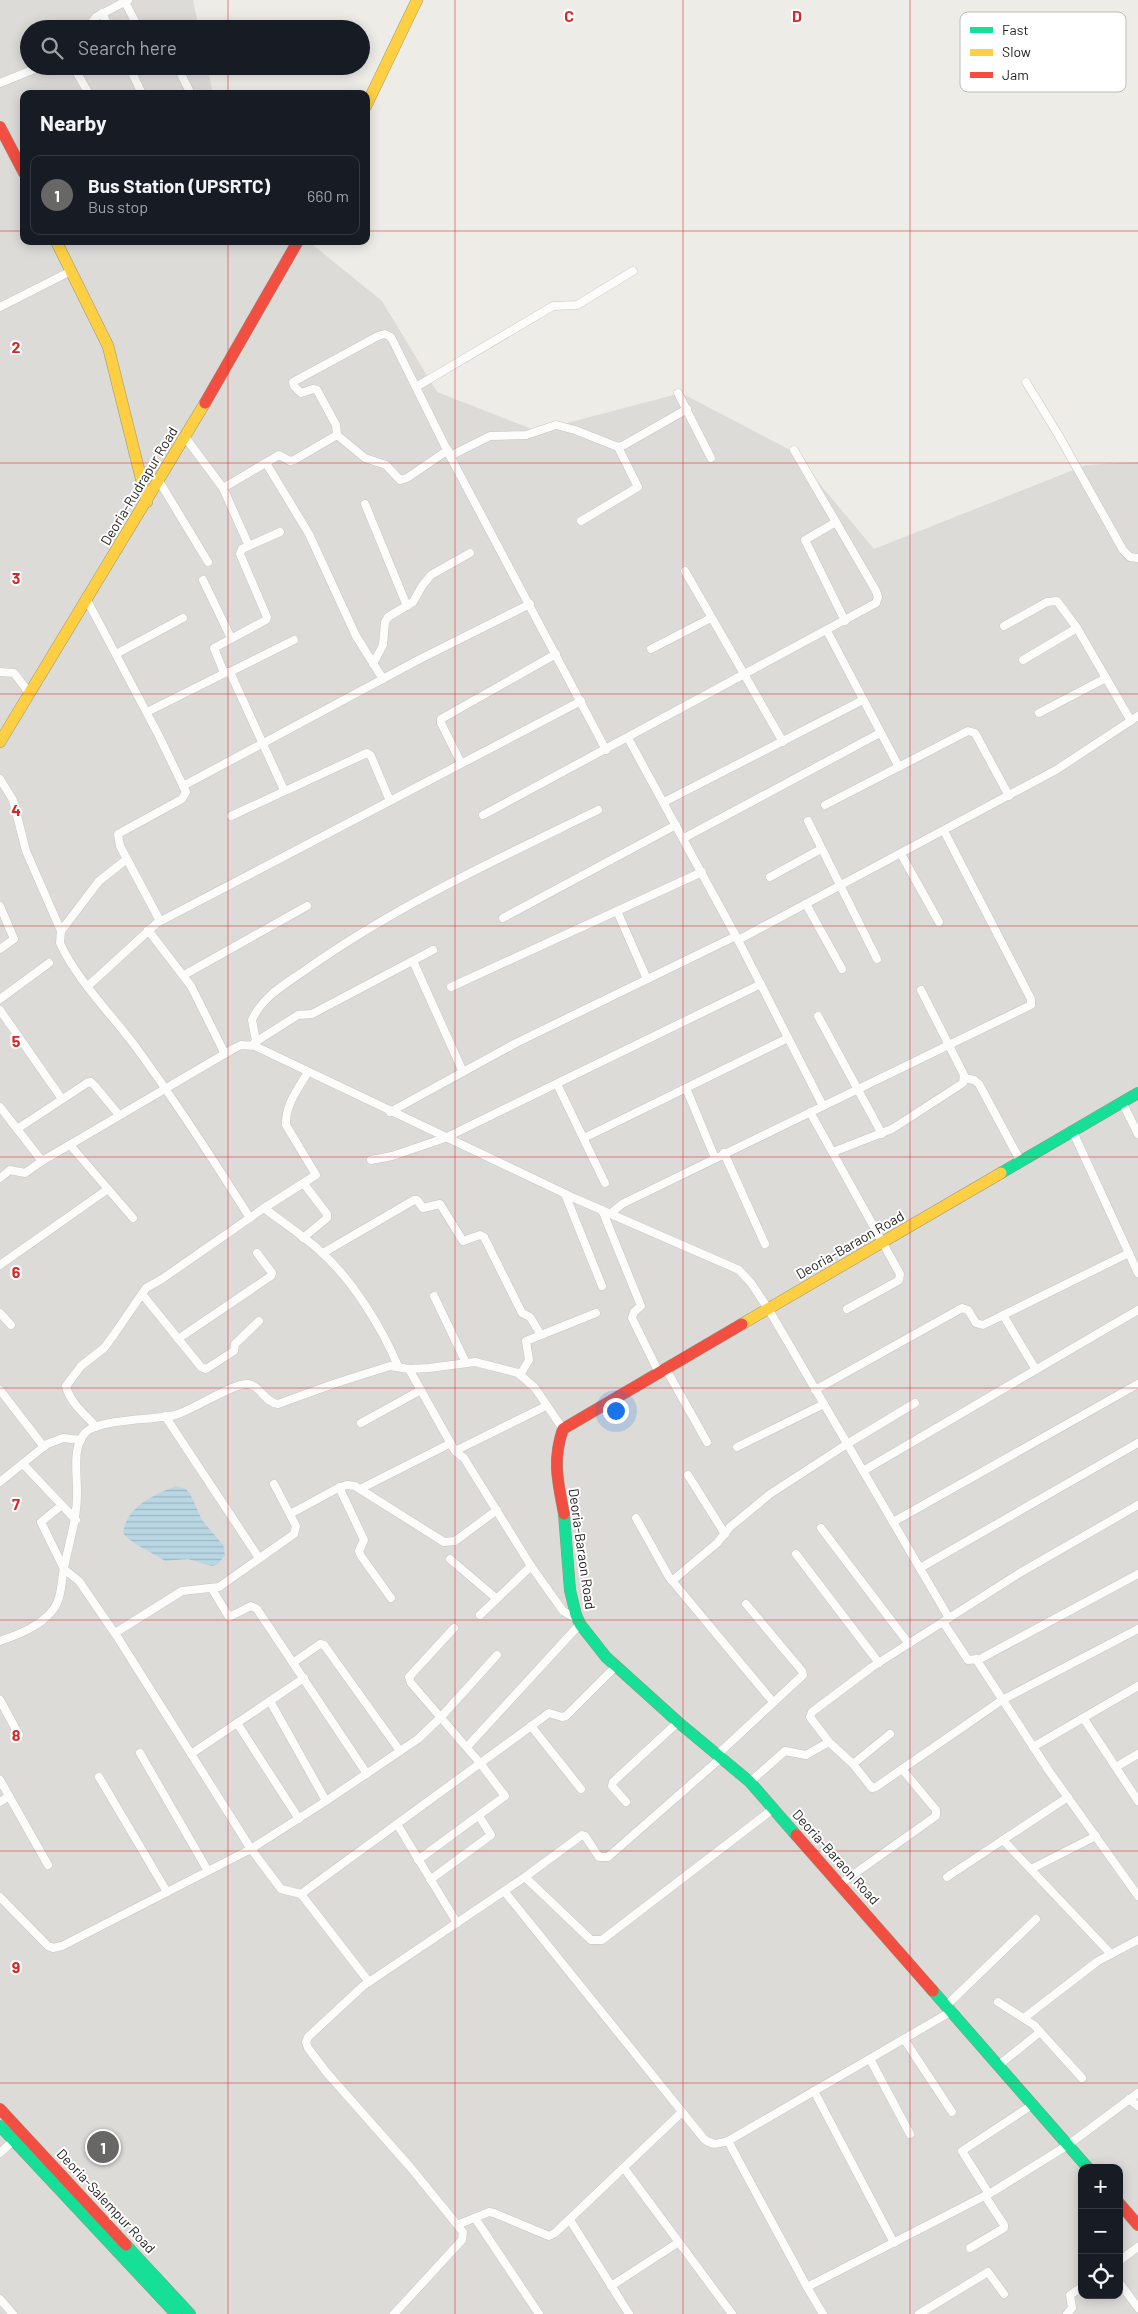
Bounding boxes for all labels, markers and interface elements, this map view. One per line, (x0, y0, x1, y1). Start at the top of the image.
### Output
text: C (564, 6, 574, 25)
text: D (792, 6, 802, 25)
legend (960, 12, 1126, 92)
search box (20, 20, 370, 75)
text: Fast (1002, 21, 1028, 38)
icon: search (38, 34, 66, 62)
text: Search here (78, 36, 177, 59)
text: Slow (1002, 43, 1031, 60)
text: Jam (1002, 66, 1029, 83)
text: Nearby (40, 110, 106, 135)
text: Bus Station (UPSRTC) (88, 174, 270, 197)
text: 1 (54, 186, 60, 205)
text: 660 m (307, 186, 349, 205)
text: Bus stop (88, 197, 148, 216)
text: 2 (12, 337, 21, 356)
street label: Deoria-Rudrapur Road (96, 423, 181, 548)
text: 3 (12, 568, 20, 587)
text: 4 (11, 800, 21, 819)
text: 5 (12, 1031, 21, 1050)
street label: Deoria-Baraon Road (793, 1207, 907, 1282)
text: 6 (12, 1262, 21, 1281)
your location (603, 1398, 629, 1424)
street label: Deoria-Baraon Road (566, 1487, 599, 1611)
text: 7 (12, 1494, 20, 1513)
text: 8 (12, 1725, 21, 1744)
street label: Deoria-Baraon Road (789, 1806, 884, 1908)
text: 9 (12, 1957, 20, 1976)
pin: 1 (87, 2128, 119, 2166)
street label: Deoria-Salempur Road (54, 2145, 159, 2256)
map controls (1078, 2164, 1123, 2299)
button: + (1078, 2164, 1123, 2209)
button: − (1078, 2209, 1123, 2254)
button: locate (1078, 2254, 1123, 2299)

